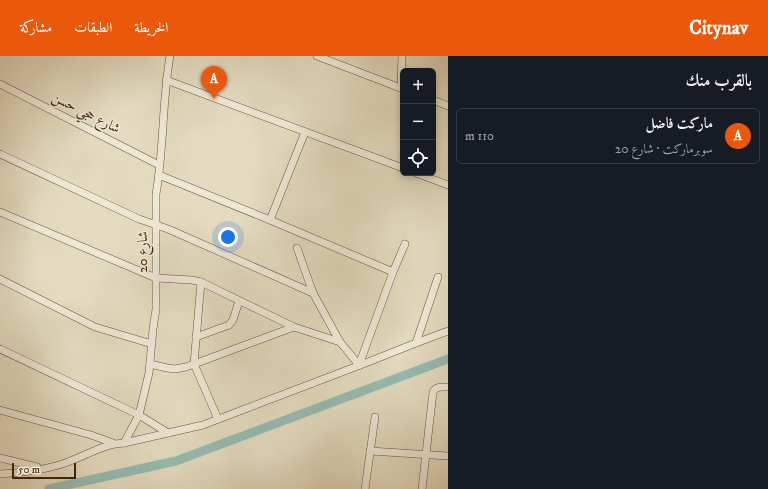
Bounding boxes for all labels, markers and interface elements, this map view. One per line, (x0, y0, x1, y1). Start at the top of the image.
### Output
text: Citynav (689, 17, 748, 40)
text: مشاركة (20, 19, 52, 37)
text: الطبقات (74, 19, 112, 37)
text: الخريطة (134, 19, 168, 37)
pin: A (201, 66, 227, 99)
map controls (400, 68, 436, 176)
button: + (400, 68, 436, 104)
text: بالقرب منك (686, 70, 752, 92)
street label: شارع حجي حسن (48, 88, 123, 141)
button: − (400, 104, 436, 140)
text: ماركت فاضل (646, 114, 713, 133)
text: 110 m (465, 128, 494, 144)
text: A (734, 128, 742, 144)
button: locate (400, 140, 436, 176)
text: سوبرماركت · شارع 20 (615, 141, 713, 157)
your location (218, 227, 238, 247)
street label: شارع 20 (134, 231, 154, 273)
scale bar (12, 461, 76, 480)
text: 50 m (18, 463, 40, 477)

